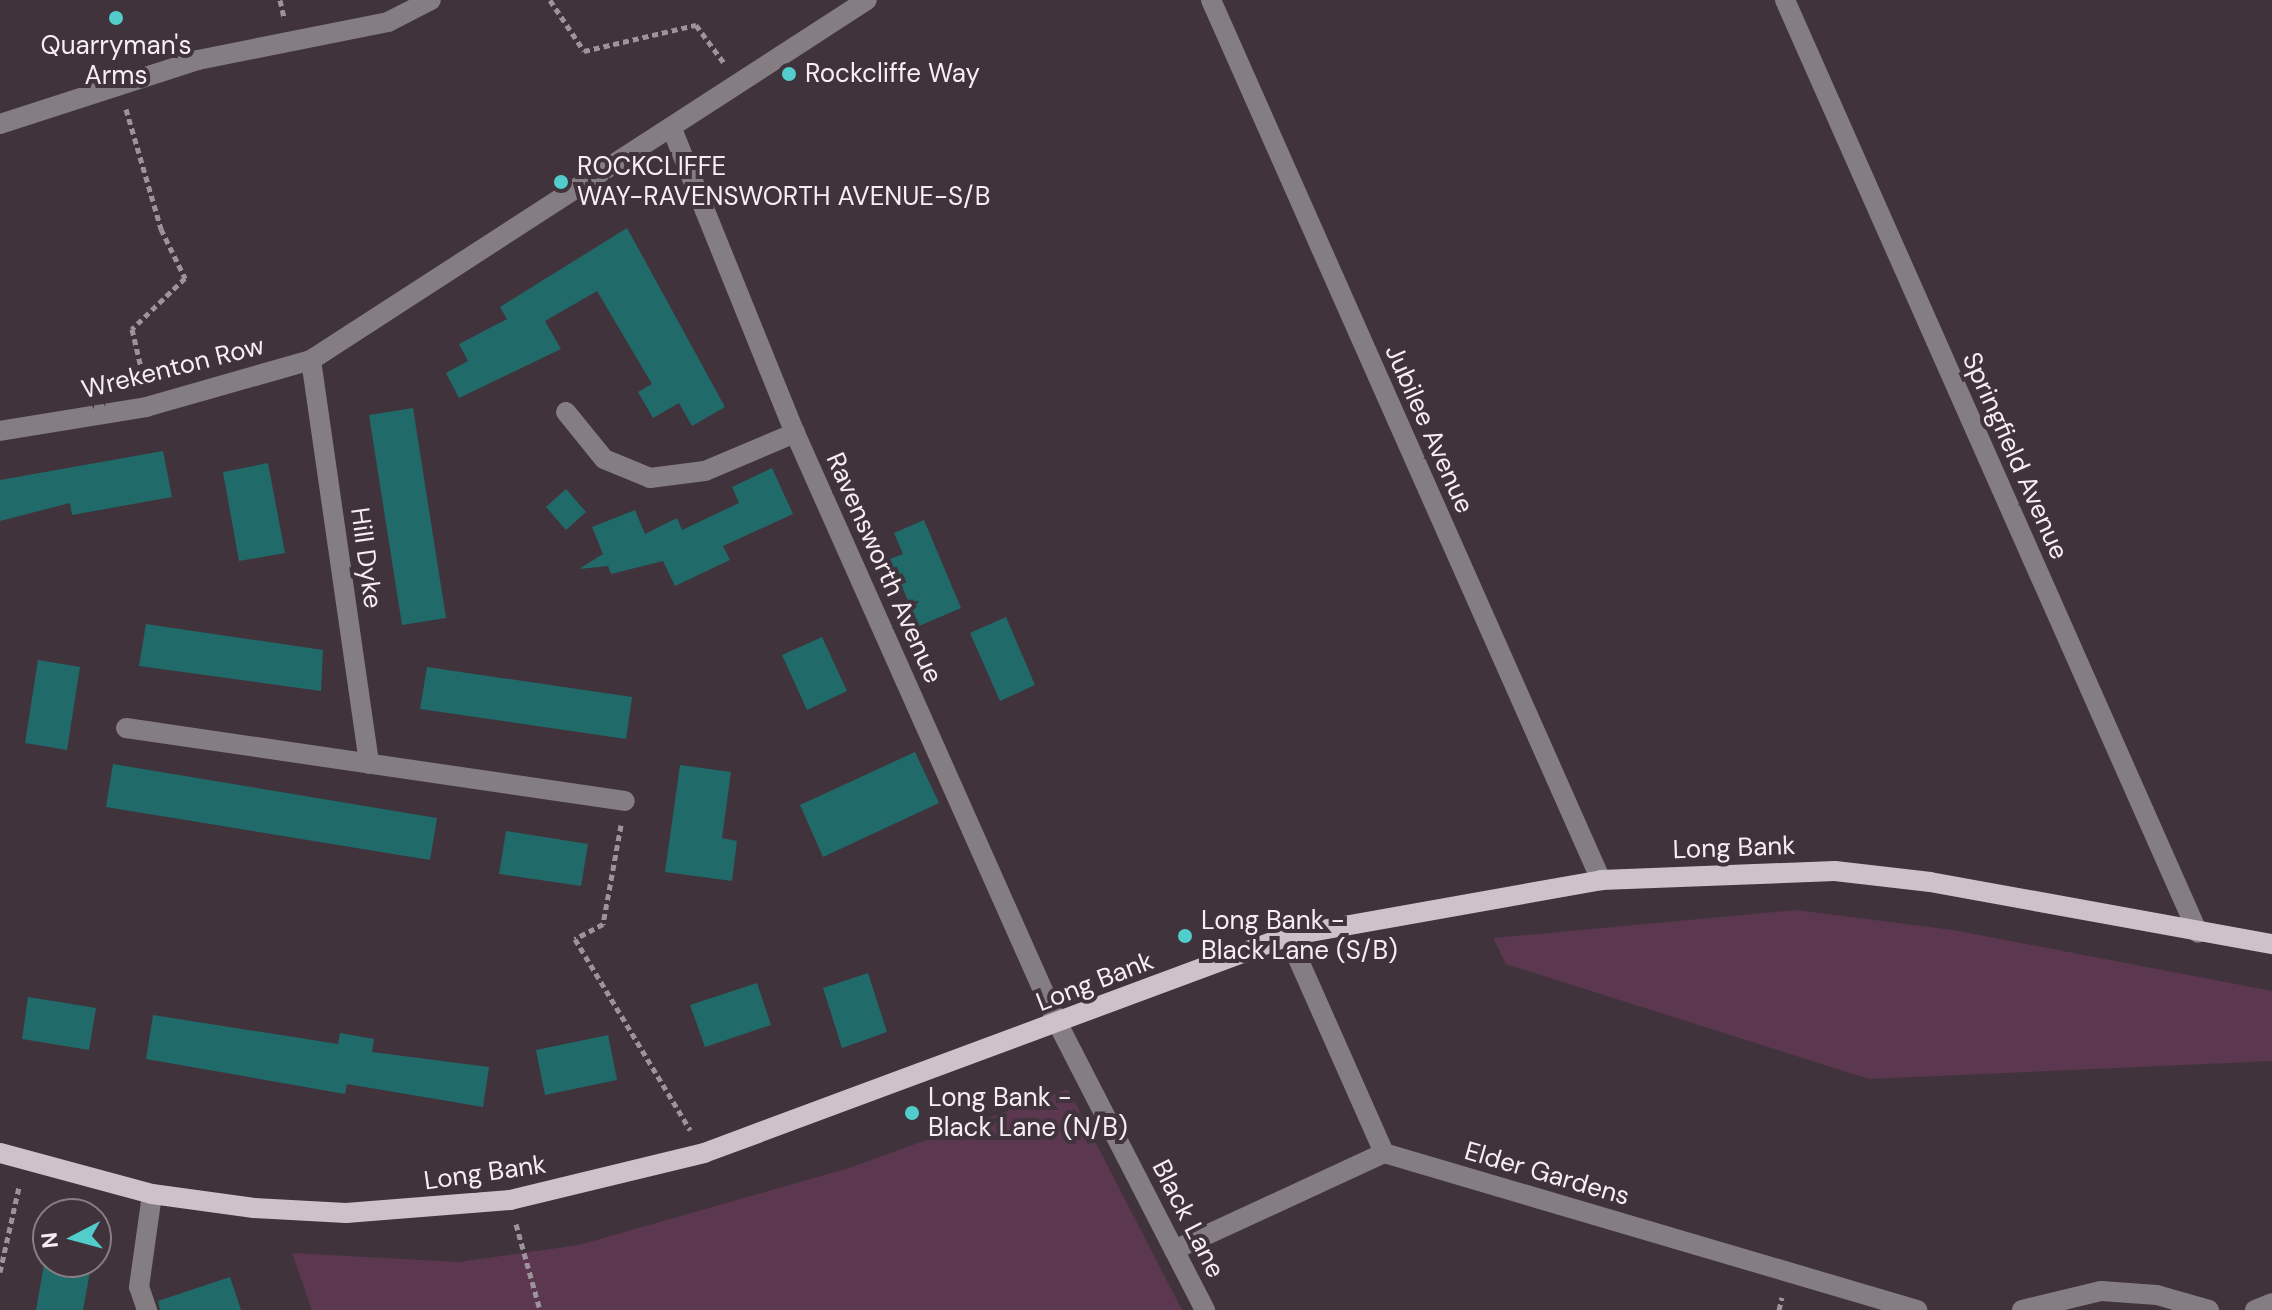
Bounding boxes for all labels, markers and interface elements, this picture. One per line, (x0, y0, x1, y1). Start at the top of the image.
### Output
marker: Quarryman's Arms (107, 9, 125, 27)
place label: Quarryman's Arms (41, 30, 191, 92)
place label: Rockcliffe Way (805, 58, 980, 90)
marker: Rockcliffe Way (780, 65, 798, 83)
place label: ROCKCLIFFE WAY-RAVENSWORTH AVENUE-S/B (577, 151, 991, 212)
marker: ROCKCLIFFE WAY-RAVENSWORTH AVENUE-S/B (552, 173, 570, 191)
street label: Wrekenton Row (79, 330, 267, 406)
street label: Jubilee Avenue (1378, 340, 1480, 518)
street label: Springfield Avenue (1955, 348, 2075, 564)
street label: Ravensworth Avenue (819, 448, 949, 688)
street label: Hill Dyke (343, 505, 389, 611)
street label: Long Bank (1672, 830, 1796, 866)
place label: Long Bank - Black Lane (S/B) (1201, 905, 1398, 966)
marker: Long Bank - Black Lane (S/B) (1176, 927, 1194, 945)
street label: Long Bank (1032, 945, 1158, 1019)
place label: Long Bank - Black Lane (N/B) (928, 1082, 1128, 1144)
marker: Long Bank - Black Lane (N/B) (903, 1104, 921, 1122)
street label: Elder Gardens (1461, 1136, 1633, 1212)
street label: Long Bank (422, 1149, 548, 1197)
street label: Black Lane (1145, 1155, 1231, 1283)
north arrow (32, 1198, 112, 1278)
text: N (34, 1231, 65, 1250)

